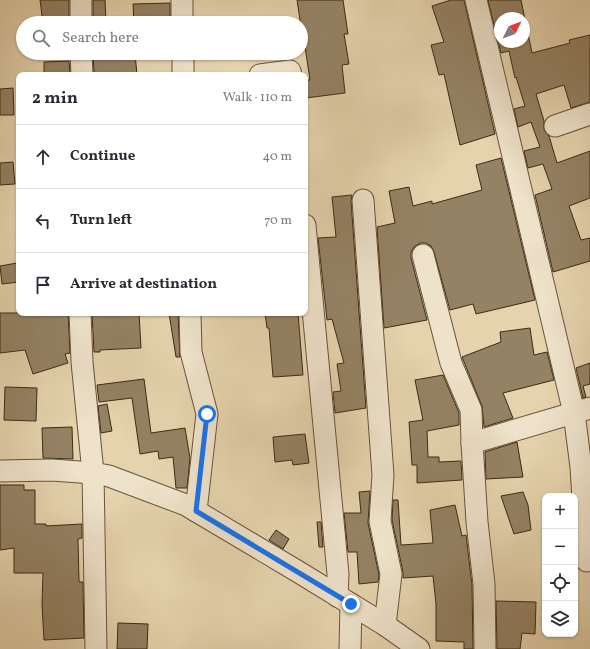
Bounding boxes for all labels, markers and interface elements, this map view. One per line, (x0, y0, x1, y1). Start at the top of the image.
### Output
north arrow (494, 12, 530, 48)
search box (16, 16, 308, 60)
icon: search (30, 27, 52, 49)
text: Search here (62, 28, 139, 49)
text: 2 min (32, 87, 78, 110)
text: Walk · 110 m (223, 89, 292, 107)
icon: ahead (32, 146, 54, 168)
text: Continue (70, 146, 135, 167)
text: 40 m (263, 148, 292, 166)
icon: left (32, 210, 54, 232)
text: Turn left (70, 210, 132, 231)
text: 70 m (264, 212, 292, 230)
icon: arrive (32, 274, 54, 296)
text: Arrive at destination (70, 274, 217, 295)
route start (198, 405, 216, 423)
map controls (542, 493, 578, 637)
button: + (542, 493, 578, 529)
button: − (542, 529, 578, 565)
button: locate (542, 565, 578, 601)
route end (342, 595, 360, 613)
button: layers (542, 601, 578, 637)

